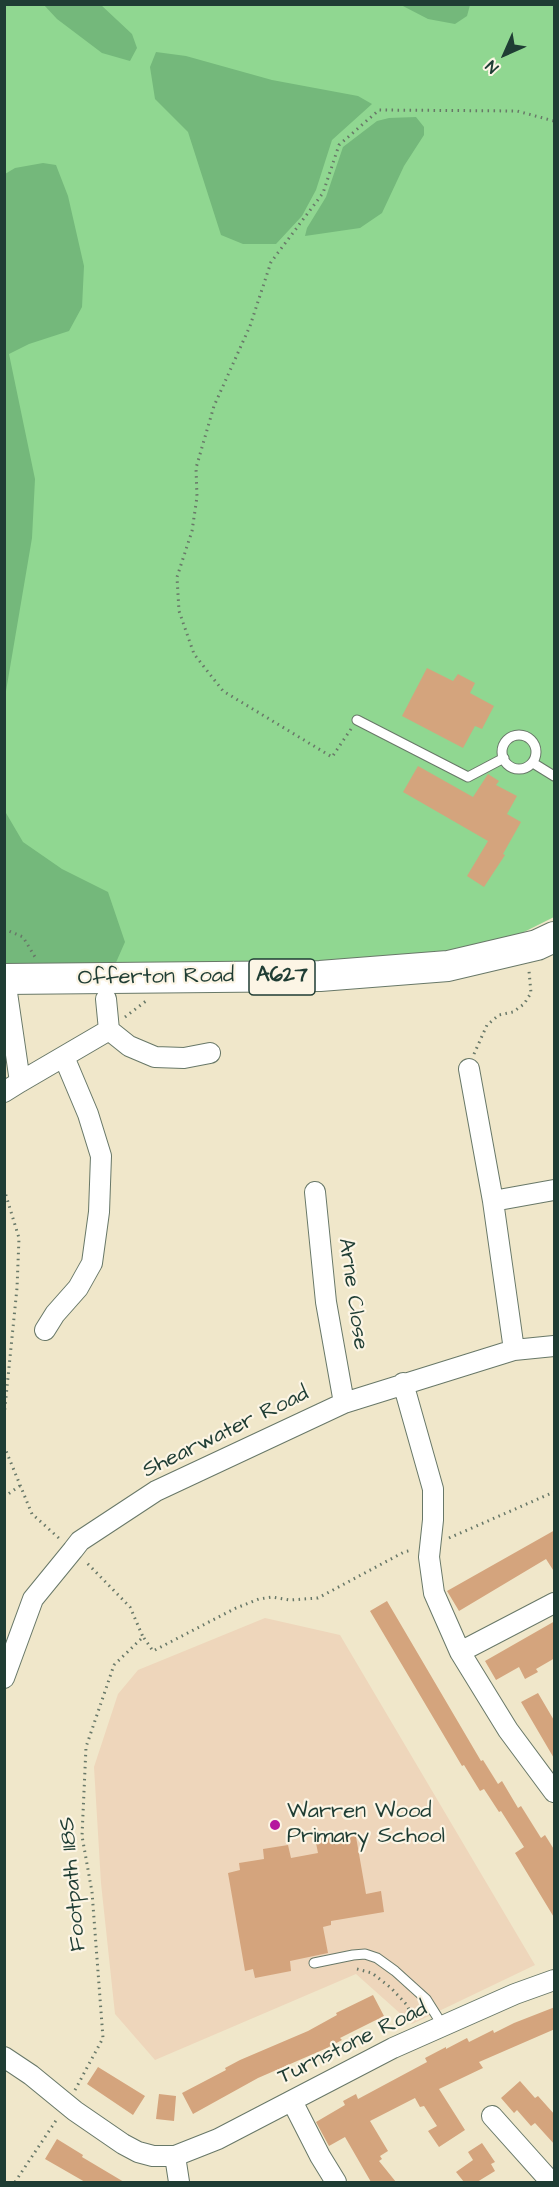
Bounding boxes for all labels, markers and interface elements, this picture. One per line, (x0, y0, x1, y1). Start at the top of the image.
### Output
north arrow (475, 24, 535, 84)
text: N (481, 55, 504, 78)
road number: A627 (249, 959, 315, 995)
street label: Offerton Road (78, 963, 234, 993)
street label: Arne Close (331, 1237, 373, 1351)
street label: Shearwater Road (139, 1381, 313, 1485)
place label: Warren Wood Primary School (287, 1799, 445, 1850)
street label: Footpath 118S (55, 1816, 93, 1952)
marker: Warren Wood Primary School (268, 1818, 282, 1832)
street label: Turnstone Road (274, 1997, 432, 2091)

